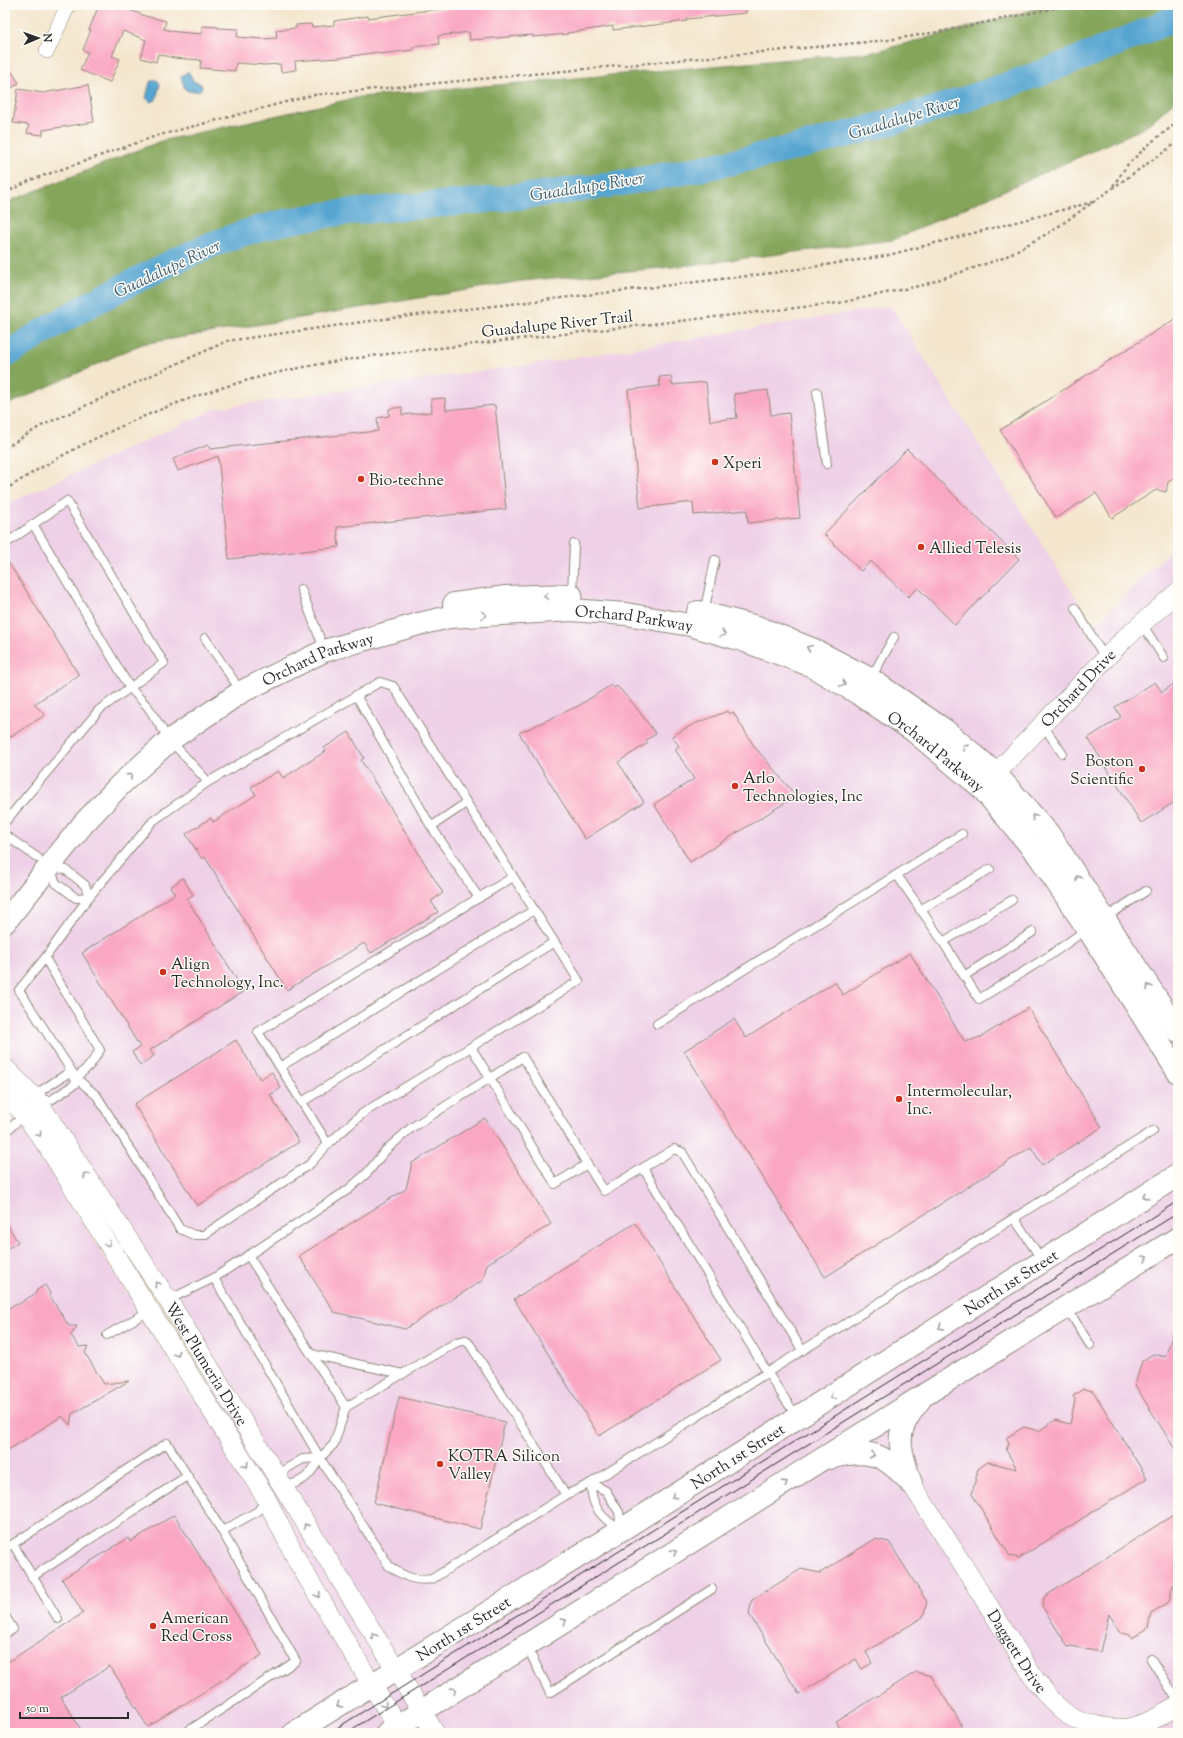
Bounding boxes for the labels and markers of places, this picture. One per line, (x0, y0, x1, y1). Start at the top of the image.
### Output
place label: Xperi (723, 453, 762, 476)
marker: Xperi (710, 457, 720, 467)
place label: Bio-techne (369, 470, 444, 493)
marker: Bio-techne (356, 474, 366, 484)
place label: Allied Telesis (929, 538, 1021, 561)
marker: Allied Telesis (916, 542, 926, 552)
place label: Boston Scientific (1070, 751, 1135, 792)
marker: Boston Scientific (1137, 764, 1147, 774)
place label: Arlo Technologies, Inc (743, 768, 863, 809)
marker: Arlo Technologies, Inc (730, 781, 740, 791)
place label: Align Technology, Inc. (171, 954, 284, 995)
marker: Align Technology, Inc. (158, 967, 168, 977)
place label: Intermolecular, Inc. (907, 1081, 1012, 1122)
marker: Intermolecular, Inc. (894, 1094, 904, 1104)
place label: KOTRA Silicon Valley (448, 1446, 561, 1487)
marker: KOTRA Silicon Valley (435, 1459, 445, 1469)
place label: American Red Cross (161, 1608, 232, 1649)
marker: American Red Cross (148, 1621, 158, 1631)

